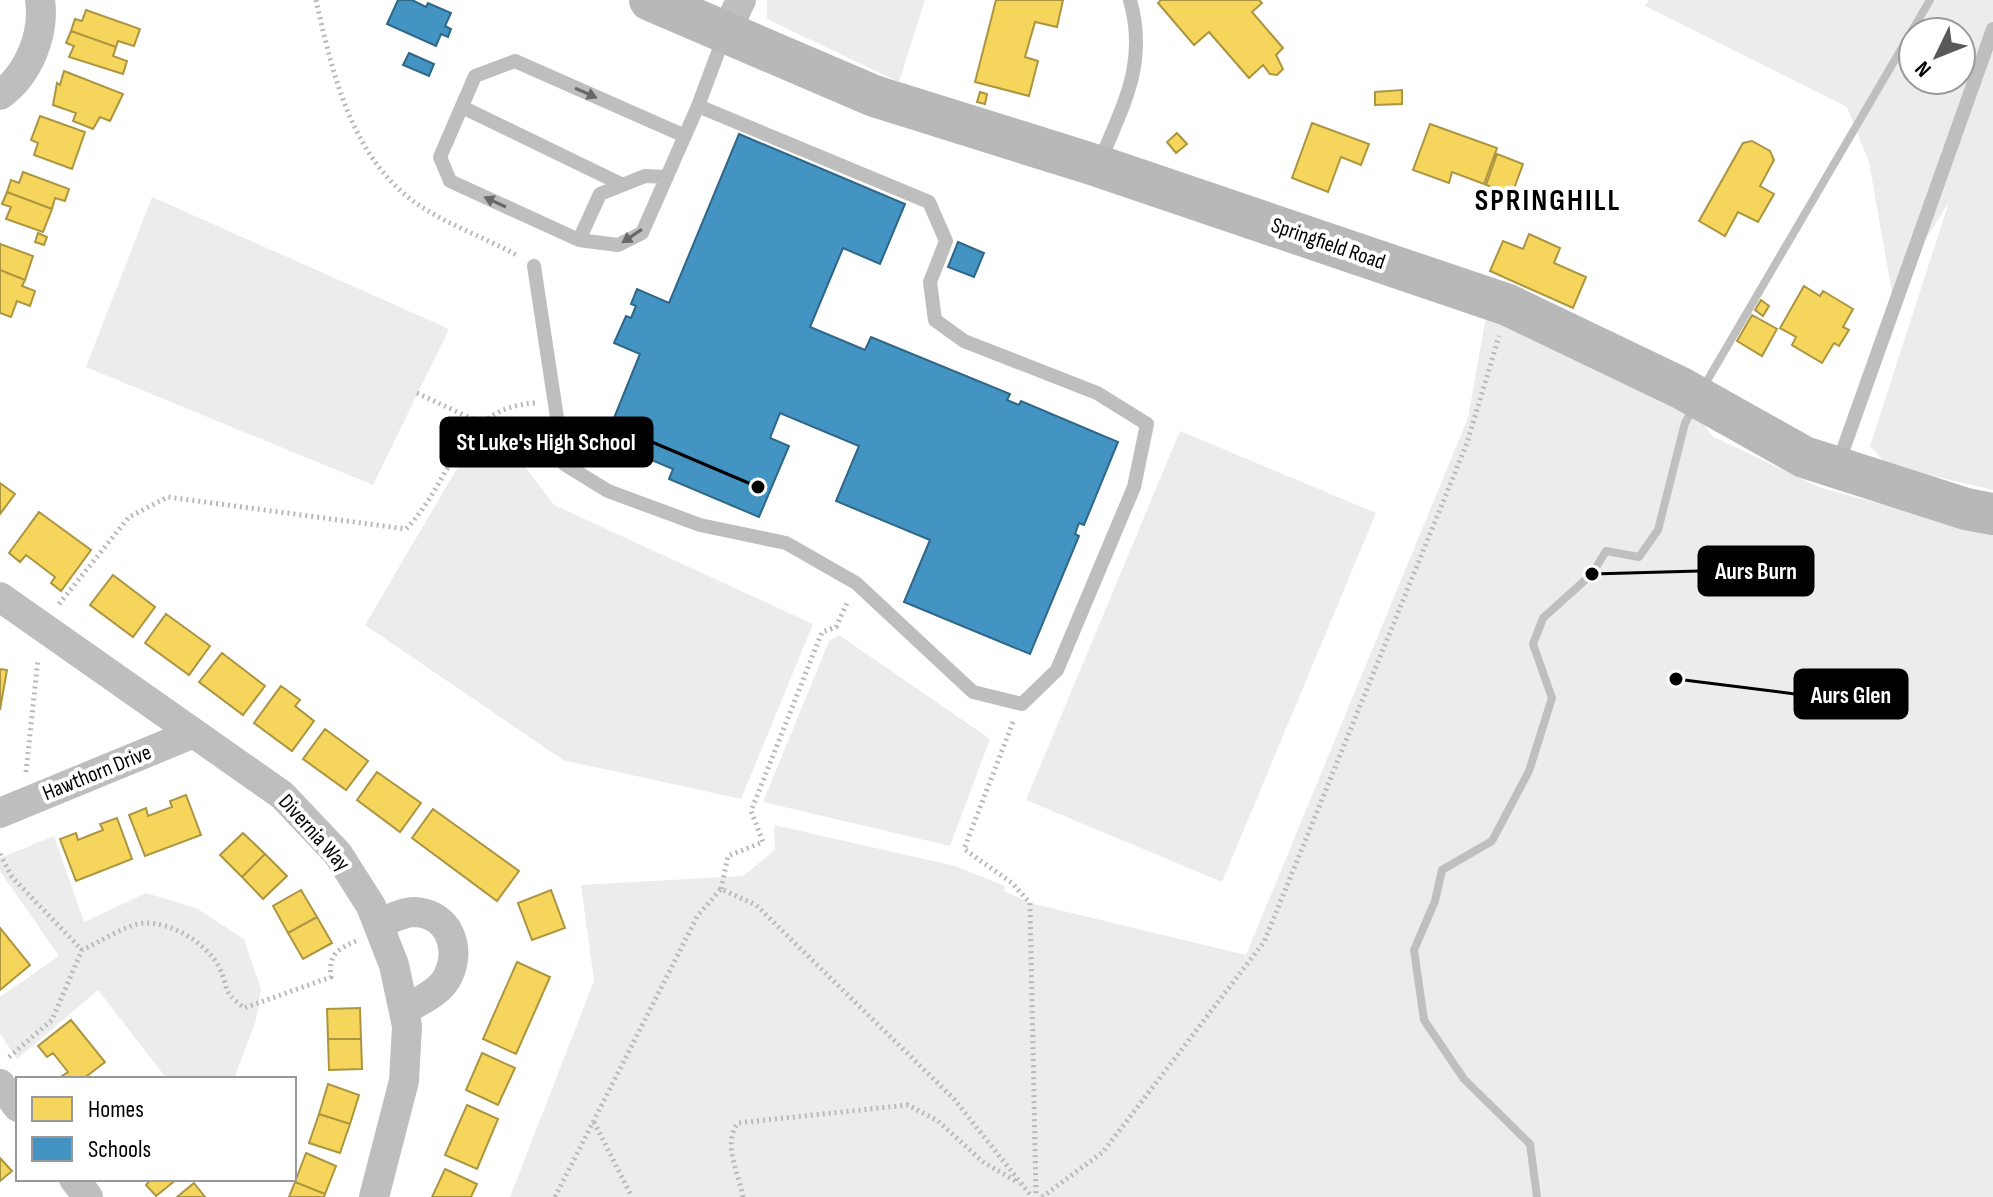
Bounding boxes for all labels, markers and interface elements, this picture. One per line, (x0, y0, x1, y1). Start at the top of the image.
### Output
north arrow (1897, 16, 1977, 96)
text: N (1910, 55, 1937, 82)
one-way arrow (574, 86, 598, 99)
district label: SPRINGHILL (1475, 183, 1621, 219)
one-way arrow (484, 195, 507, 209)
street label: Springfield Road (1267, 212, 1389, 276)
one-way arrow (622, 229, 643, 244)
callout: St Luke's High School (441, 418, 652, 466)
text: St Luke's High School (456, 428, 636, 457)
callout: Aurs Burn (1699, 547, 1813, 595)
text: Aurs Burn (1714, 557, 1797, 586)
callout: Aurs Glen (1795, 670, 1907, 718)
text: Aurs Glen (1810, 681, 1891, 710)
street label: Hawthorn Drive (39, 739, 155, 807)
street label: Divernia Way (272, 789, 356, 877)
legend (16, 1077, 296, 1181)
text: Homes (88, 1095, 144, 1124)
text: Schools (88, 1135, 151, 1164)

